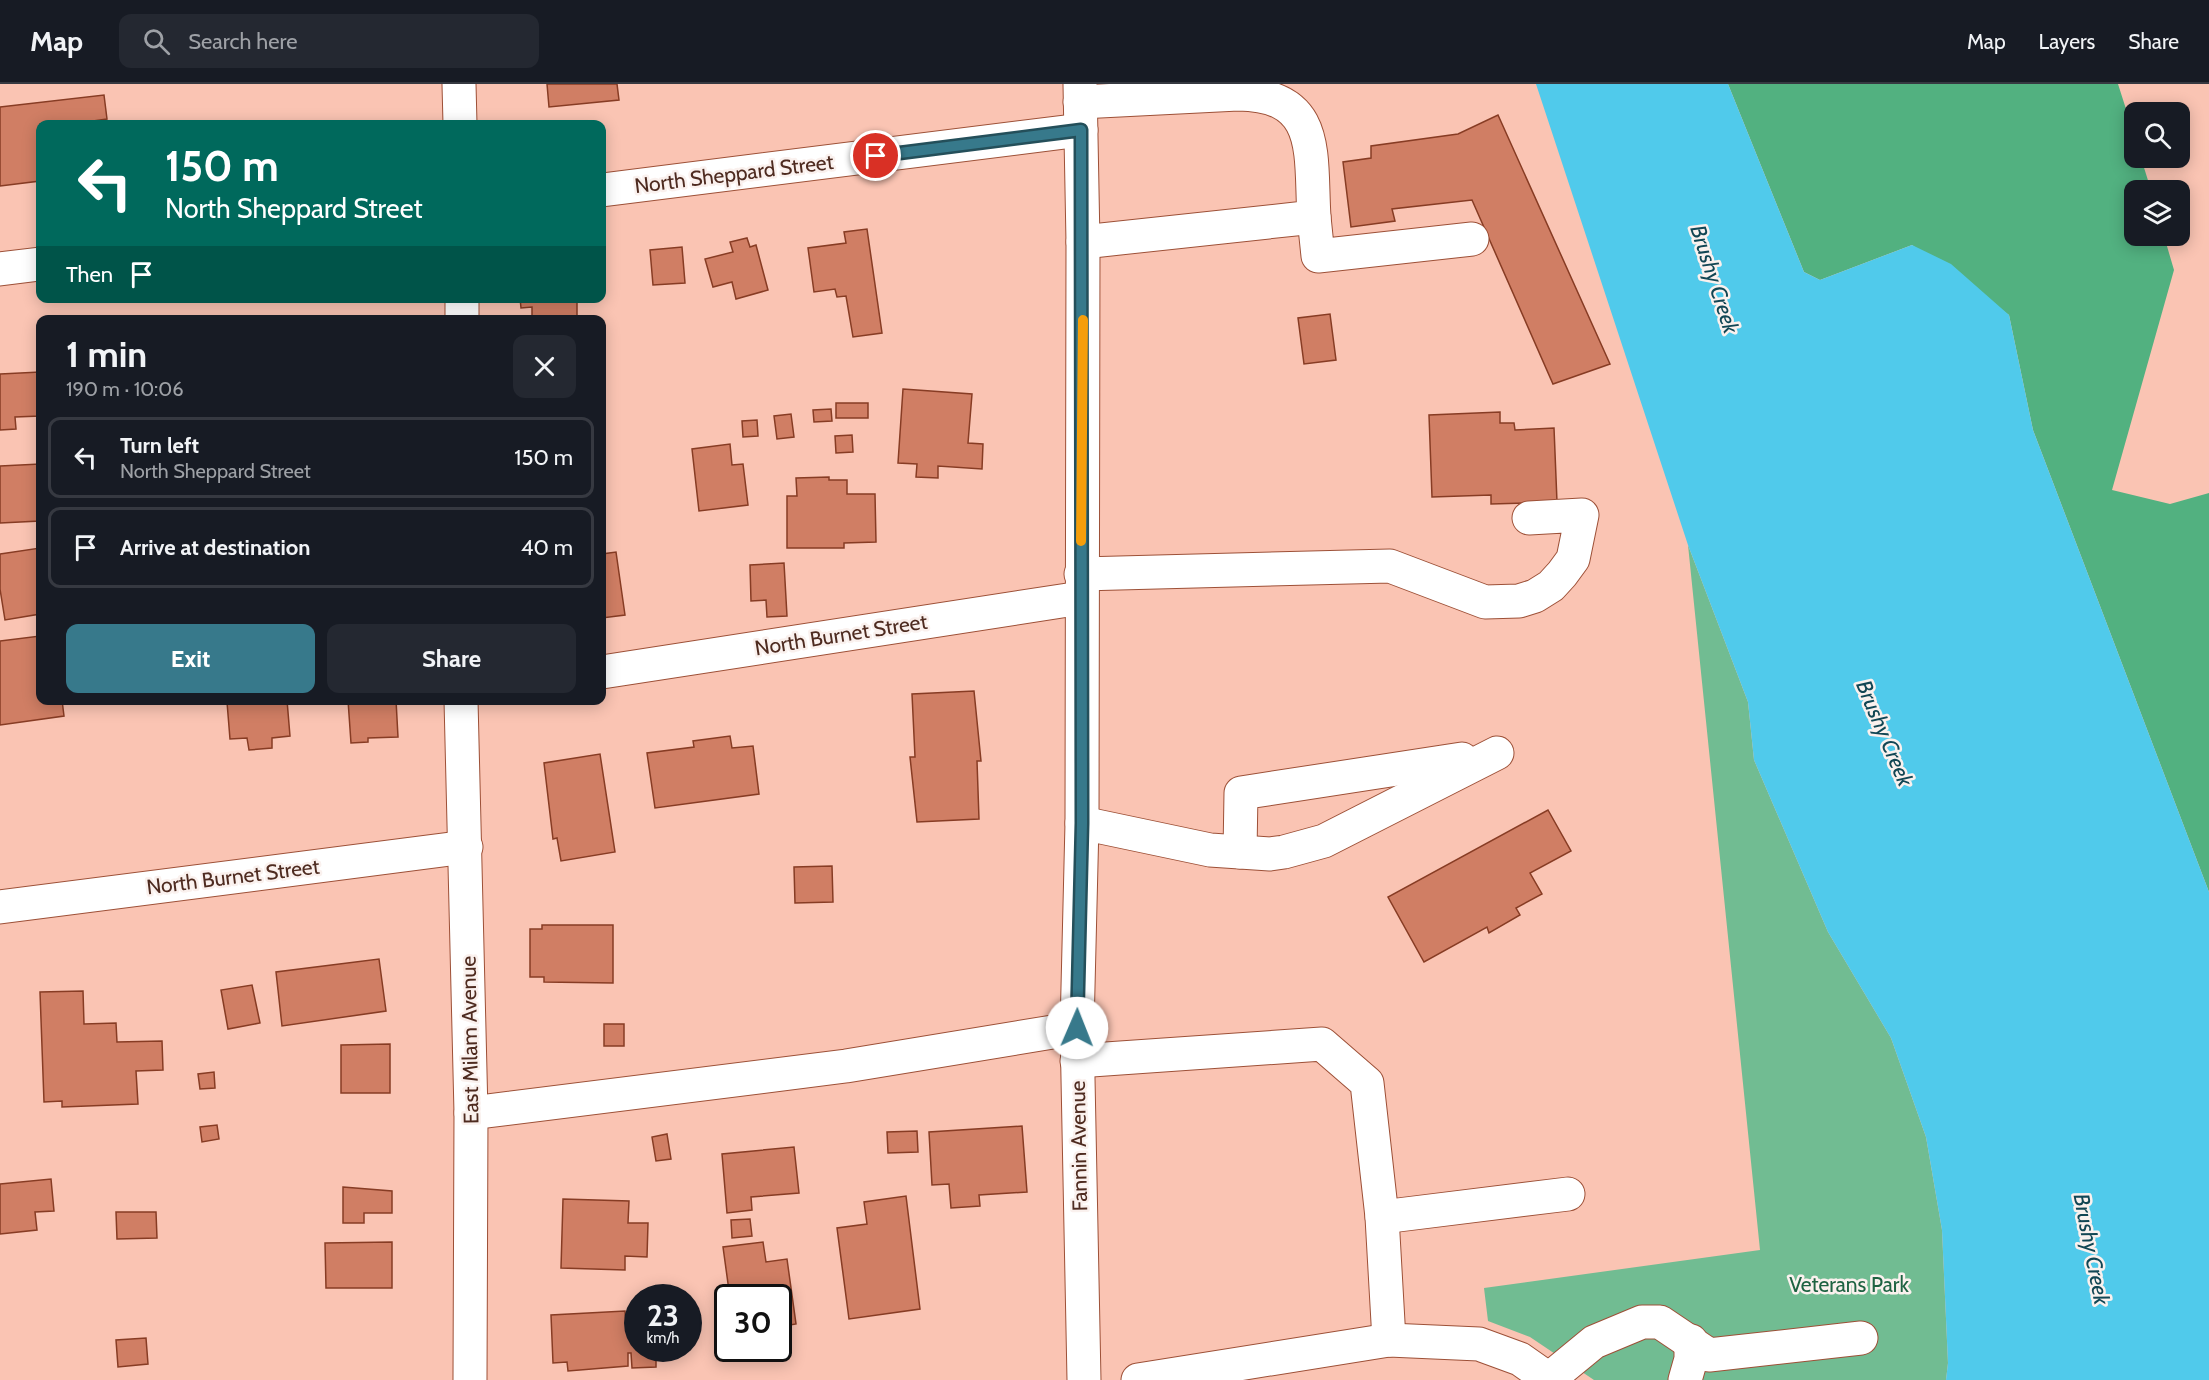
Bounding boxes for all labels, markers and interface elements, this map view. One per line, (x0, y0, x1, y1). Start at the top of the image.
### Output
search box (119, 14, 539, 68)
text: Map (30, 24, 83, 58)
icon: search (140, 25, 173, 58)
text: Search here (188, 28, 297, 55)
text: Map (1967, 29, 2006, 54)
text: Layers (2039, 29, 2095, 54)
text: Share (2128, 29, 2179, 54)
map controls (2124, 102, 2190, 246)
button: search (2124, 102, 2190, 168)
pin (850, 130, 901, 181)
icon: arrive (859, 139, 892, 172)
text: 150 m (165, 140, 279, 192)
icon: left (66, 144, 144, 222)
street label: North Sheppard Street (633, 149, 835, 198)
button: layers (2124, 180, 2190, 246)
text: North Sheppard Street (165, 192, 423, 225)
water label: Brushy Creek (1684, 221, 1745, 337)
icon: arrive (125, 258, 158, 291)
text: Then (66, 261, 113, 288)
text: 1 min (66, 332, 147, 376)
button: close (513, 335, 576, 398)
text: 190 m · 10:06 (66, 377, 184, 401)
text: Turn left (120, 432, 199, 459)
icon: left (69, 441, 102, 474)
text: 150 m (514, 444, 573, 471)
text: North Sheppard Street (120, 459, 311, 483)
icon: arrive (69, 531, 102, 564)
text: Arrive at destination (120, 534, 310, 561)
text: 40 m (521, 534, 573, 561)
street label: North Burnet Street (753, 609, 929, 660)
button: Exit (66, 624, 315, 693)
button: Share (327, 624, 576, 693)
water label: Brushy Creek (1850, 676, 1919, 791)
street label: North Burnet Street (145, 853, 321, 900)
street label: East Milam Avenue (456, 955, 483, 1124)
position arrow (1045, 996, 1109, 1060)
street label: Fannin Avenue (1065, 1080, 1092, 1212)
water label: Brushy Creek (2068, 1191, 2116, 1307)
park label: Veterans Park (1789, 1272, 1909, 1297)
speed limit sign: 30 (714, 1284, 792, 1362)
text: 23 (647, 1297, 679, 1334)
text: km/h (647, 1329, 679, 1347)

